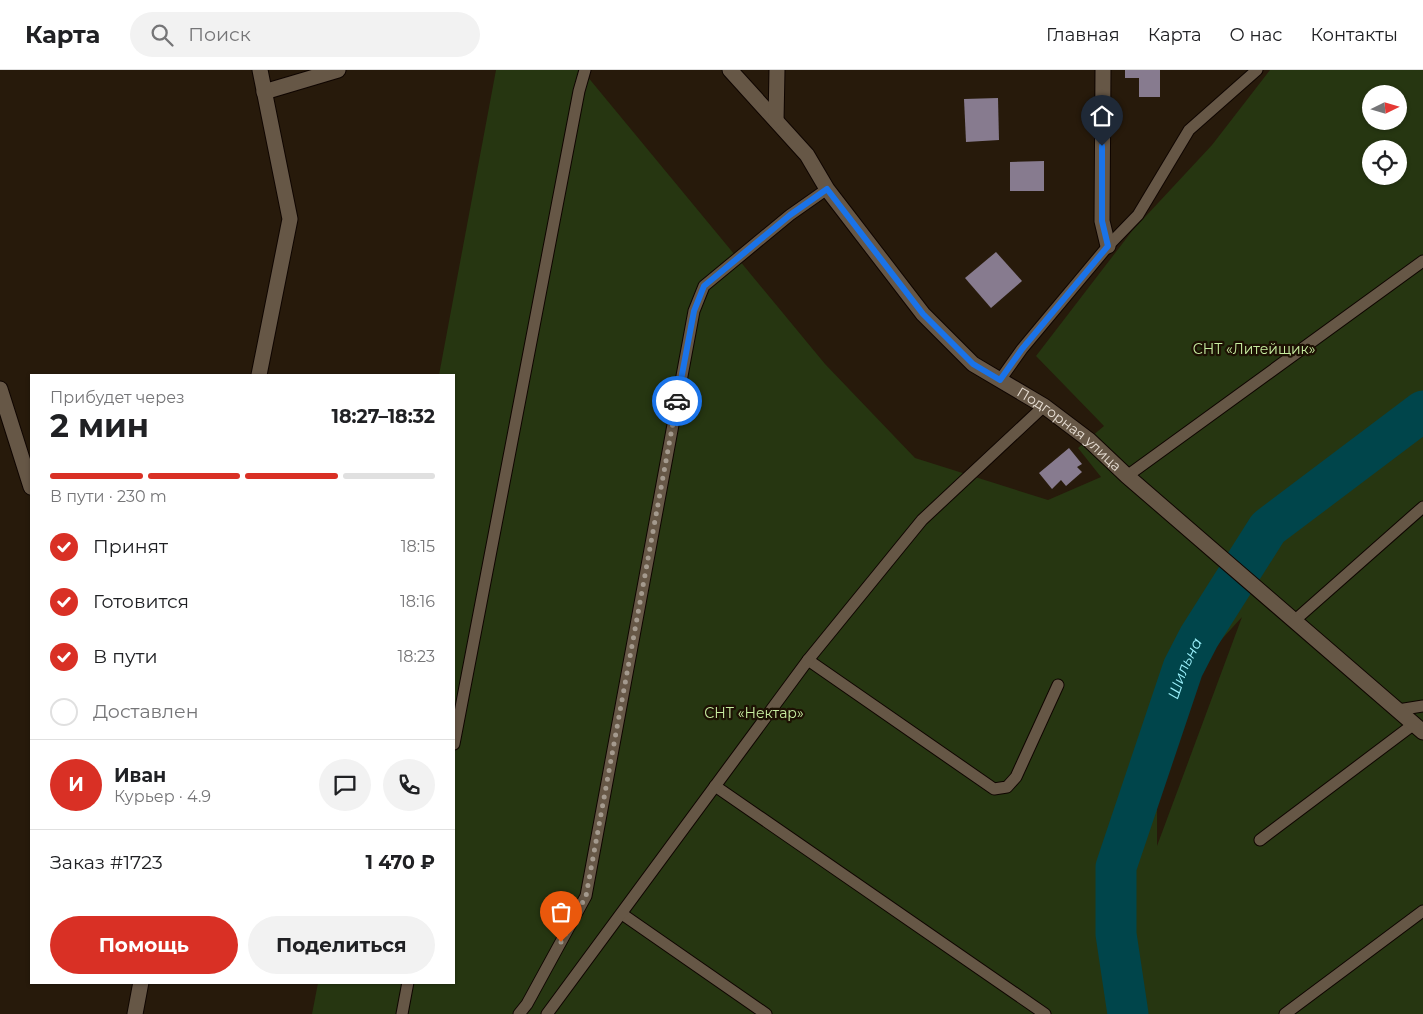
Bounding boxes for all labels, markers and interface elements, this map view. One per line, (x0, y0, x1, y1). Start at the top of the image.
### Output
search box (130, 12, 480, 57)
text: Карта (25, 20, 100, 49)
icon: search (148, 21, 176, 49)
text: Поиск (188, 23, 251, 46)
text: Главная (1046, 24, 1120, 46)
text: Карта (1148, 24, 1202, 46)
text: О нас (1230, 24, 1282, 46)
text: Контакты (1310, 24, 1398, 46)
north arrow (1362, 85, 1408, 130)
map controls (1362, 85, 1407, 185)
pin (1081, 95, 1123, 146)
icon: home (1088, 102, 1116, 130)
button: locate (1362, 140, 1407, 185)
park label: СНТ «Литейщик» (1193, 340, 1315, 358)
courier (652, 376, 702, 426)
street label: Подгорная улица (1014, 383, 1125, 475)
icon: car (663, 387, 691, 415)
text: Прибудет через (50, 388, 185, 407)
text: 18:27–18:32 (332, 405, 435, 428)
text: 2 мин (50, 406, 149, 445)
text: В пути · 230 m (50, 487, 167, 506)
icon: check (50, 533, 78, 561)
text: Принят (93, 535, 168, 558)
text: 18:15 (401, 537, 435, 556)
icon: check (50, 588, 78, 616)
text: Готовится (93, 590, 189, 613)
text: 18:16 (400, 592, 435, 611)
water label: Шильна (1163, 634, 1206, 702)
icon: check (50, 643, 78, 671)
text: В пути (93, 645, 158, 668)
text: 18:23 (398, 647, 435, 666)
text: Доставлен (93, 700, 199, 723)
park label: СНТ «Нектар» (704, 704, 804, 722)
button: chat (319, 759, 371, 811)
button: phone (383, 759, 435, 811)
text: Иван (114, 764, 166, 787)
text: И (68, 773, 84, 796)
text: Курьер · 4.9 (114, 787, 211, 806)
text: Заказ #1723 (50, 851, 163, 874)
text: 1 470 ₽ (365, 851, 435, 874)
pin (540, 891, 582, 942)
icon: bag (547, 898, 575, 926)
button: Помощь (50, 916, 238, 974)
button: Поделиться (248, 916, 435, 974)

